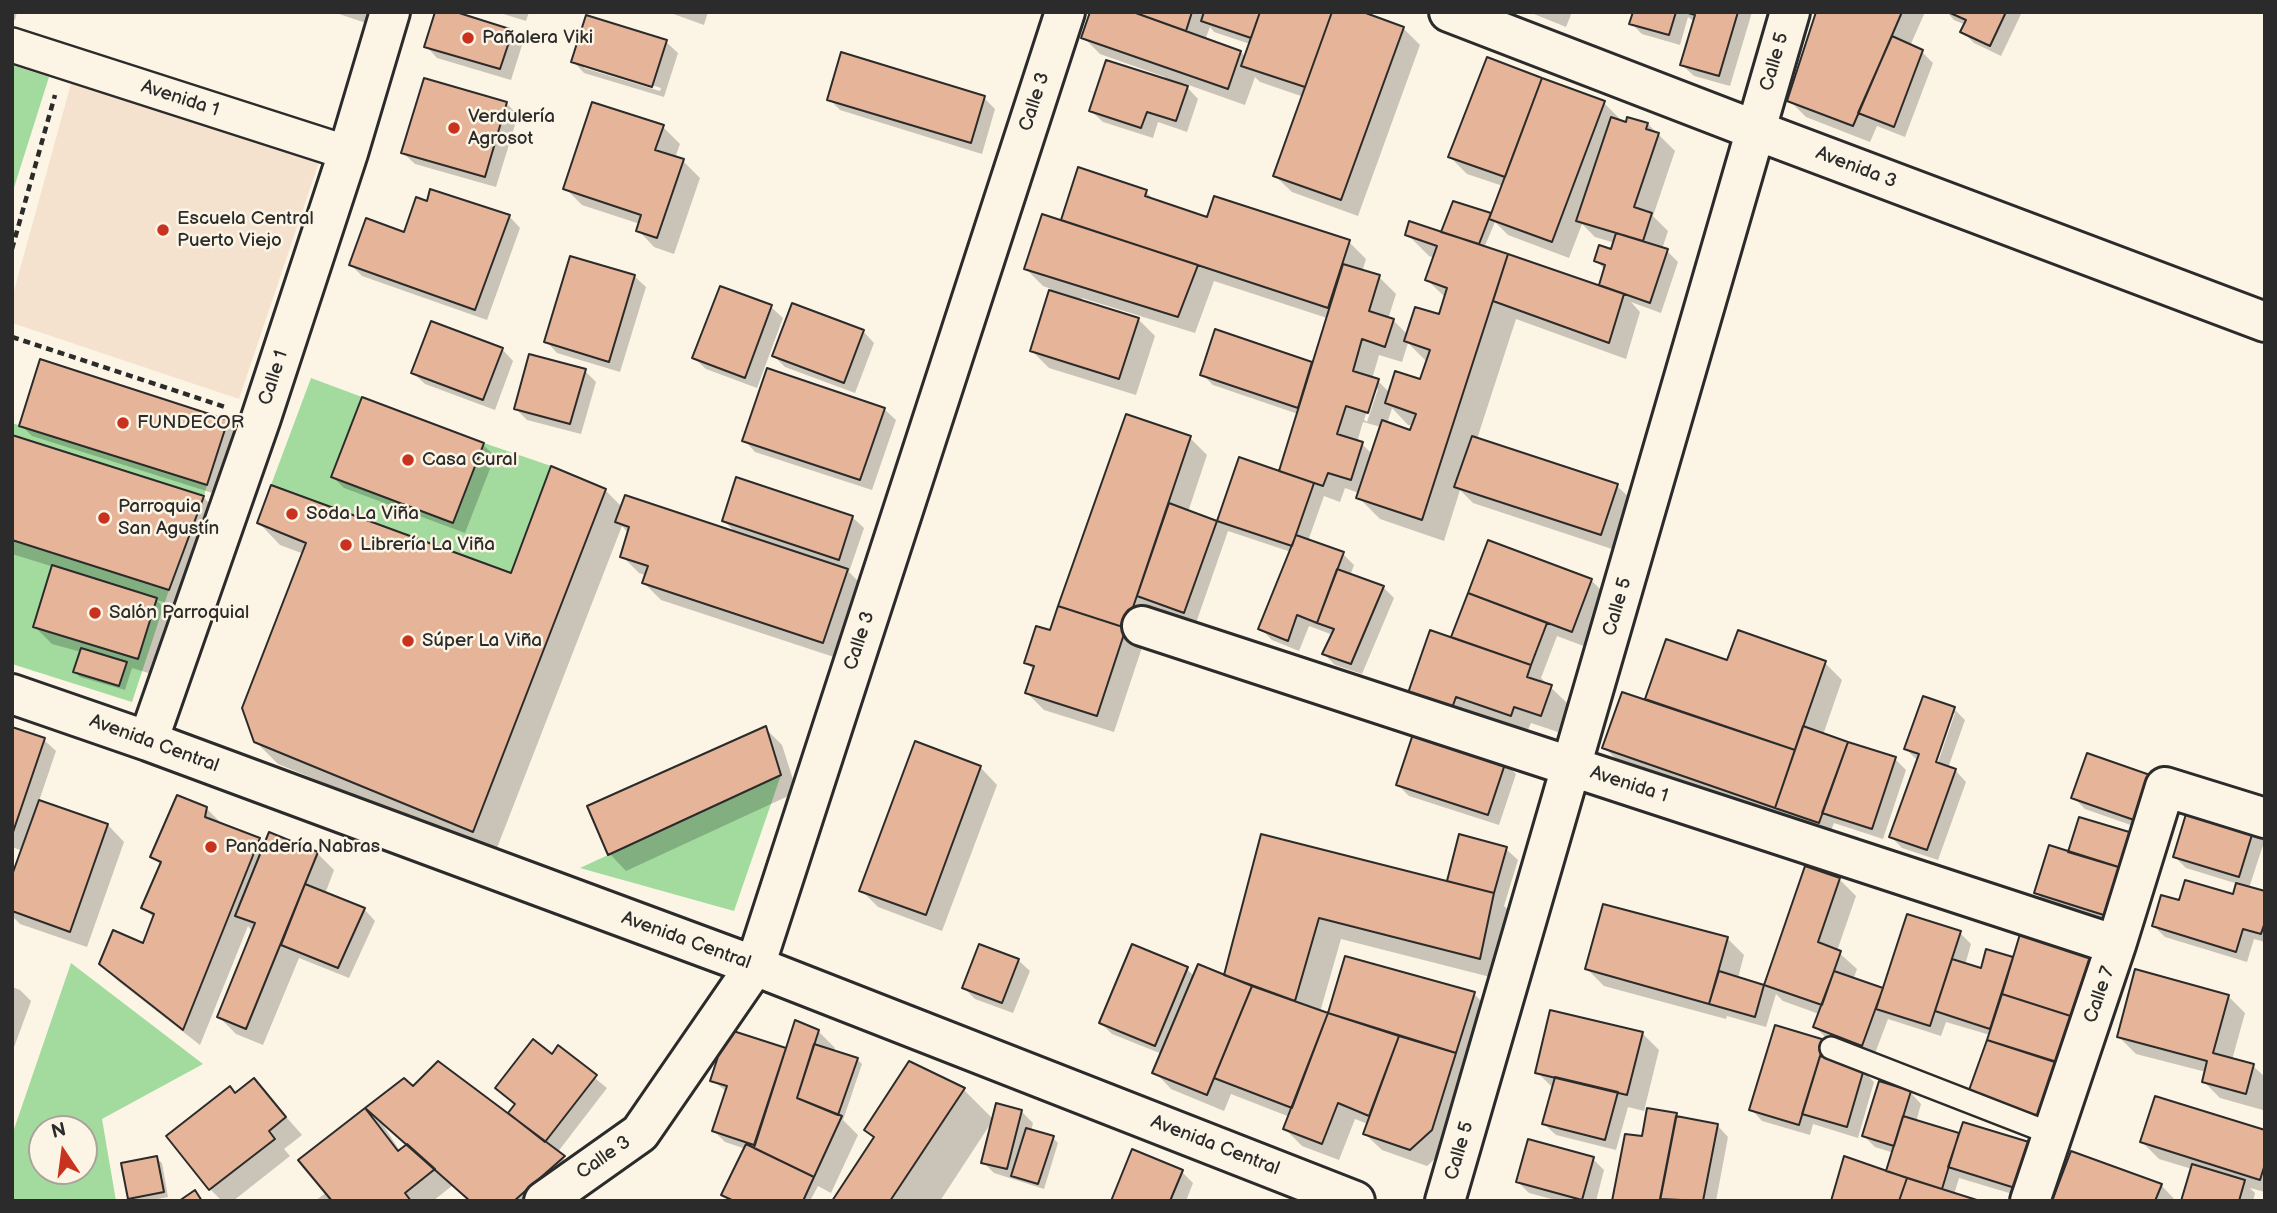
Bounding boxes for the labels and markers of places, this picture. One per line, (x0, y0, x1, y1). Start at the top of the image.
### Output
place label: Pañalera Viki (482, 27, 593, 49)
marker: Pañalera Viki (460, 30, 476, 46)
place label: Verdulería Agrosot (468, 106, 555, 150)
marker: Verdulería Agrosot (446, 120, 462, 136)
place label: Escuela Central Puerto Viejo (177, 208, 314, 252)
marker: Escuela Central Puerto Viejo (155, 222, 171, 238)
place label: FUNDECOR (137, 412, 244, 434)
marker: FUNDECOR (115, 415, 131, 431)
place label: Casa Cural (422, 449, 517, 471)
marker: Casa Cural (400, 452, 416, 468)
place label: Parroquia San Agustín (118, 496, 219, 540)
place label: Soda La Viña (306, 503, 419, 525)
marker: Soda La Viña (284, 506, 300, 522)
marker: Parroquia San Agustín (96, 510, 112, 526)
place label: Librería La Viña (360, 534, 495, 556)
marker: Librería La Viña (338, 537, 354, 553)
place label: Salón Parroquial (109, 602, 249, 624)
marker: Salón Parroquial (87, 605, 103, 621)
place label: Súper La Viña (422, 630, 542, 652)
marker: Súper La Viña (400, 633, 416, 649)
place label: Panadería Nabras (225, 836, 380, 858)
marker: Panadería Nabras (203, 839, 219, 855)

